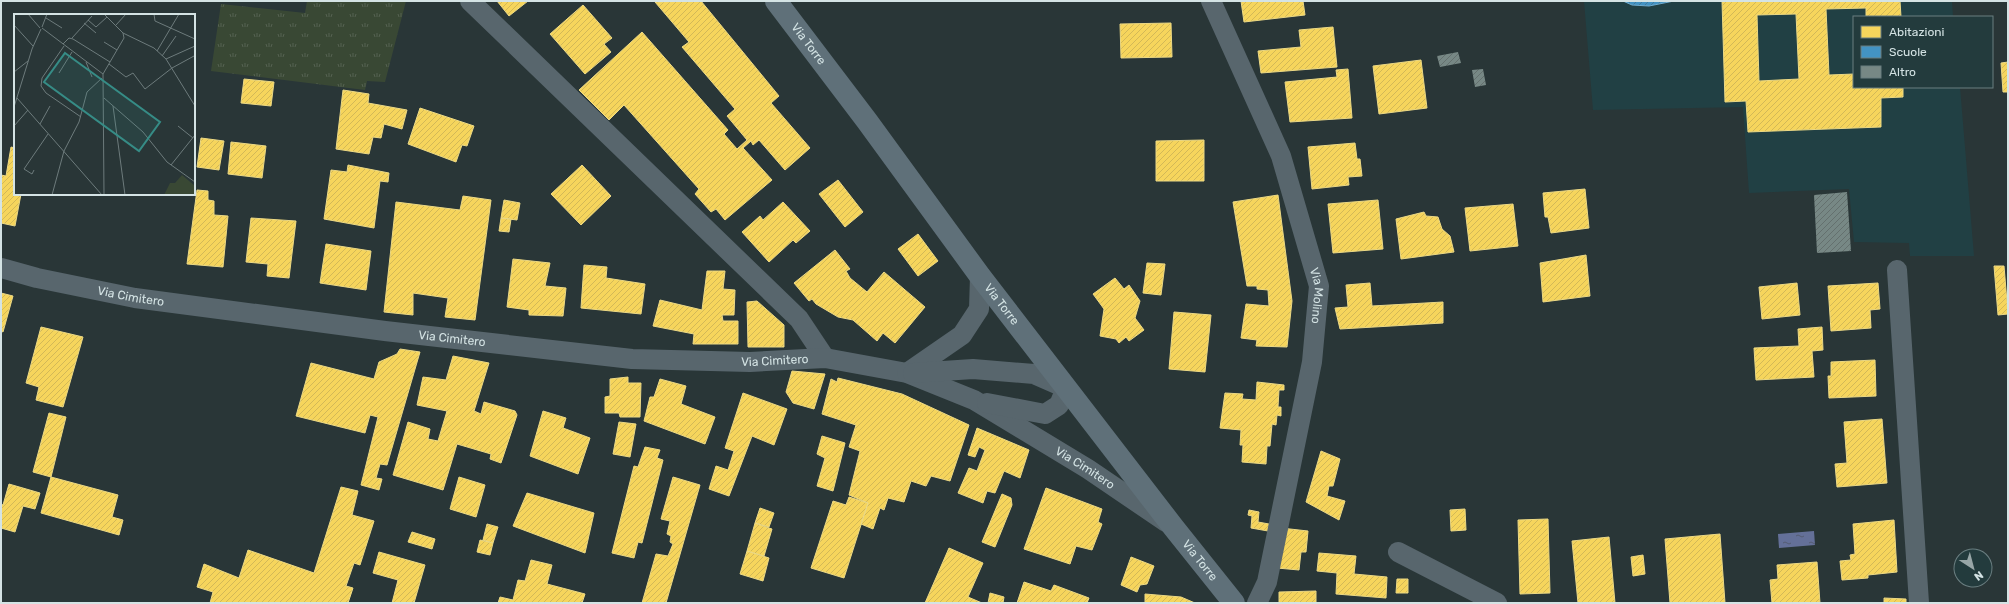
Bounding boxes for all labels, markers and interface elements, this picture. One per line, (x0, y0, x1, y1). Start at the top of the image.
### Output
inset map (14, 14, 195, 195)
legend (1853, 16, 1993, 88)
street label: Via Torre (788, 20, 829, 68)
text: Abitazioni (1889, 25, 1945, 39)
text: Scuole (1889, 45, 1927, 59)
text: Altro (1889, 65, 1916, 79)
street label: Via Molino (1307, 266, 1326, 324)
street label: Via Torre (981, 281, 1022, 328)
street label: Via Cimitero (96, 284, 165, 309)
street label: Via Cimitero (418, 328, 486, 349)
street label: Via Cimitero (741, 352, 809, 369)
street label: Via Cimitero (1053, 444, 1117, 492)
street label: Via Torre (1179, 537, 1221, 584)
north arrow (1953, 548, 1993, 588)
text: N (1971, 568, 1986, 583)

